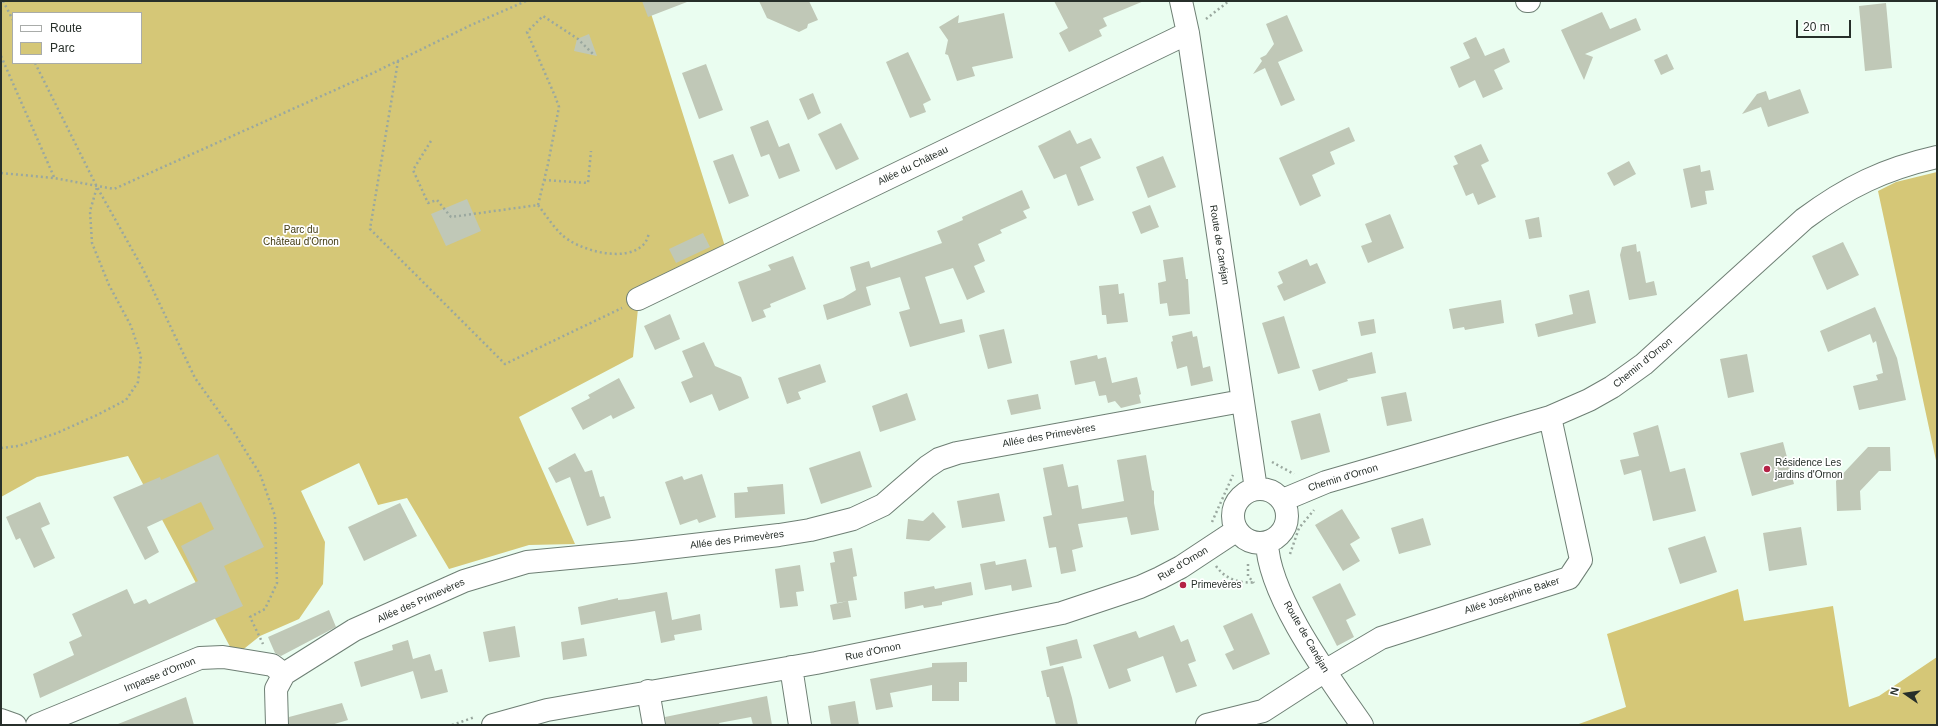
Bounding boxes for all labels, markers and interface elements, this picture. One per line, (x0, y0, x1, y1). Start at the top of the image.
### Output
legend (12, 12, 142, 64)
scale bar (1798, 12, 1853, 38)
text: 20 m (1803, 20, 1830, 34)
text: Route (50, 21, 82, 35)
text: Parc (50, 41, 75, 55)
street label: Allée du Château (876, 144, 950, 188)
street label: Route de Canéjan (1207, 204, 1231, 286)
park label: Parc du Château d'Ornon (263, 224, 339, 248)
street label: Chemin d'Ornon (1611, 336, 1675, 390)
street label: Allée des Primevères (1001, 422, 1097, 450)
place label: Résidence Les jardins d'Ornon (1775, 457, 1842, 480)
street label: Chemin d'Ornon (1307, 462, 1379, 494)
marker: Résidence Les jardins d'Ornon (1762, 464, 1772, 474)
street label: Allée des Primevères (689, 528, 785, 552)
street label: Rue d'Ornon (1156, 544, 1210, 584)
street label: Allée Joséphine Baker (1463, 575, 1561, 617)
street label: Allée des Primevères (375, 576, 467, 626)
place label: Primevères (1191, 579, 1242, 591)
marker: Primevères (1178, 580, 1188, 590)
street label: Route de Canéjan (1281, 599, 1331, 675)
street label: Rue d'Ornon (844, 640, 902, 664)
street label: Impasse d'Ornon (123, 655, 197, 695)
north arrow (1886, 674, 1926, 714)
text: N (1888, 686, 1901, 697)

